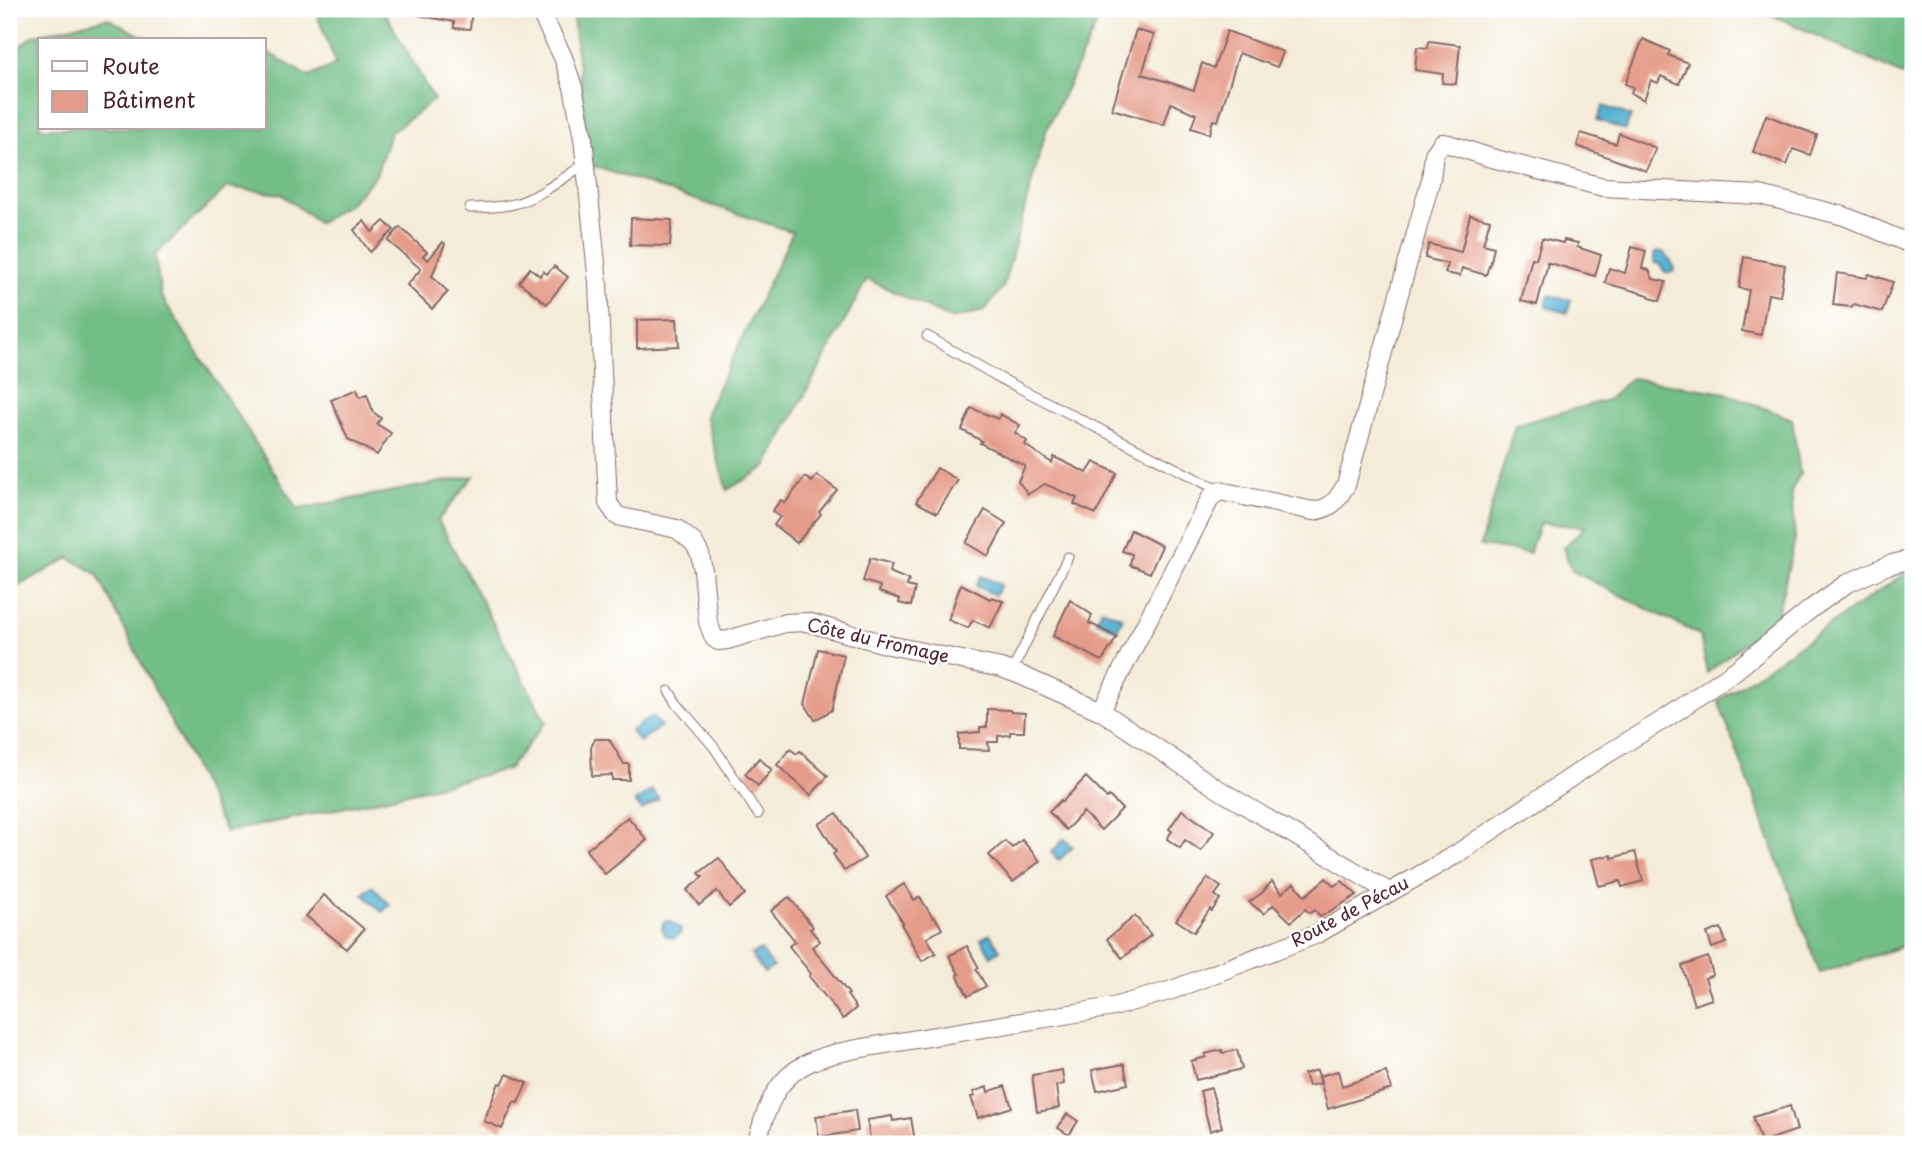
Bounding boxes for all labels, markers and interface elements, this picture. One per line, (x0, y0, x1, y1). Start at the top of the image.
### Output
legend (38, 38, 266, 130)
text: Route (102, 49, 160, 81)
text: Bâtiment (102, 83, 195, 115)
street label: Côte du Fromage (805, 610, 952, 669)
street label: Route de Pécau (1286, 868, 1413, 953)

